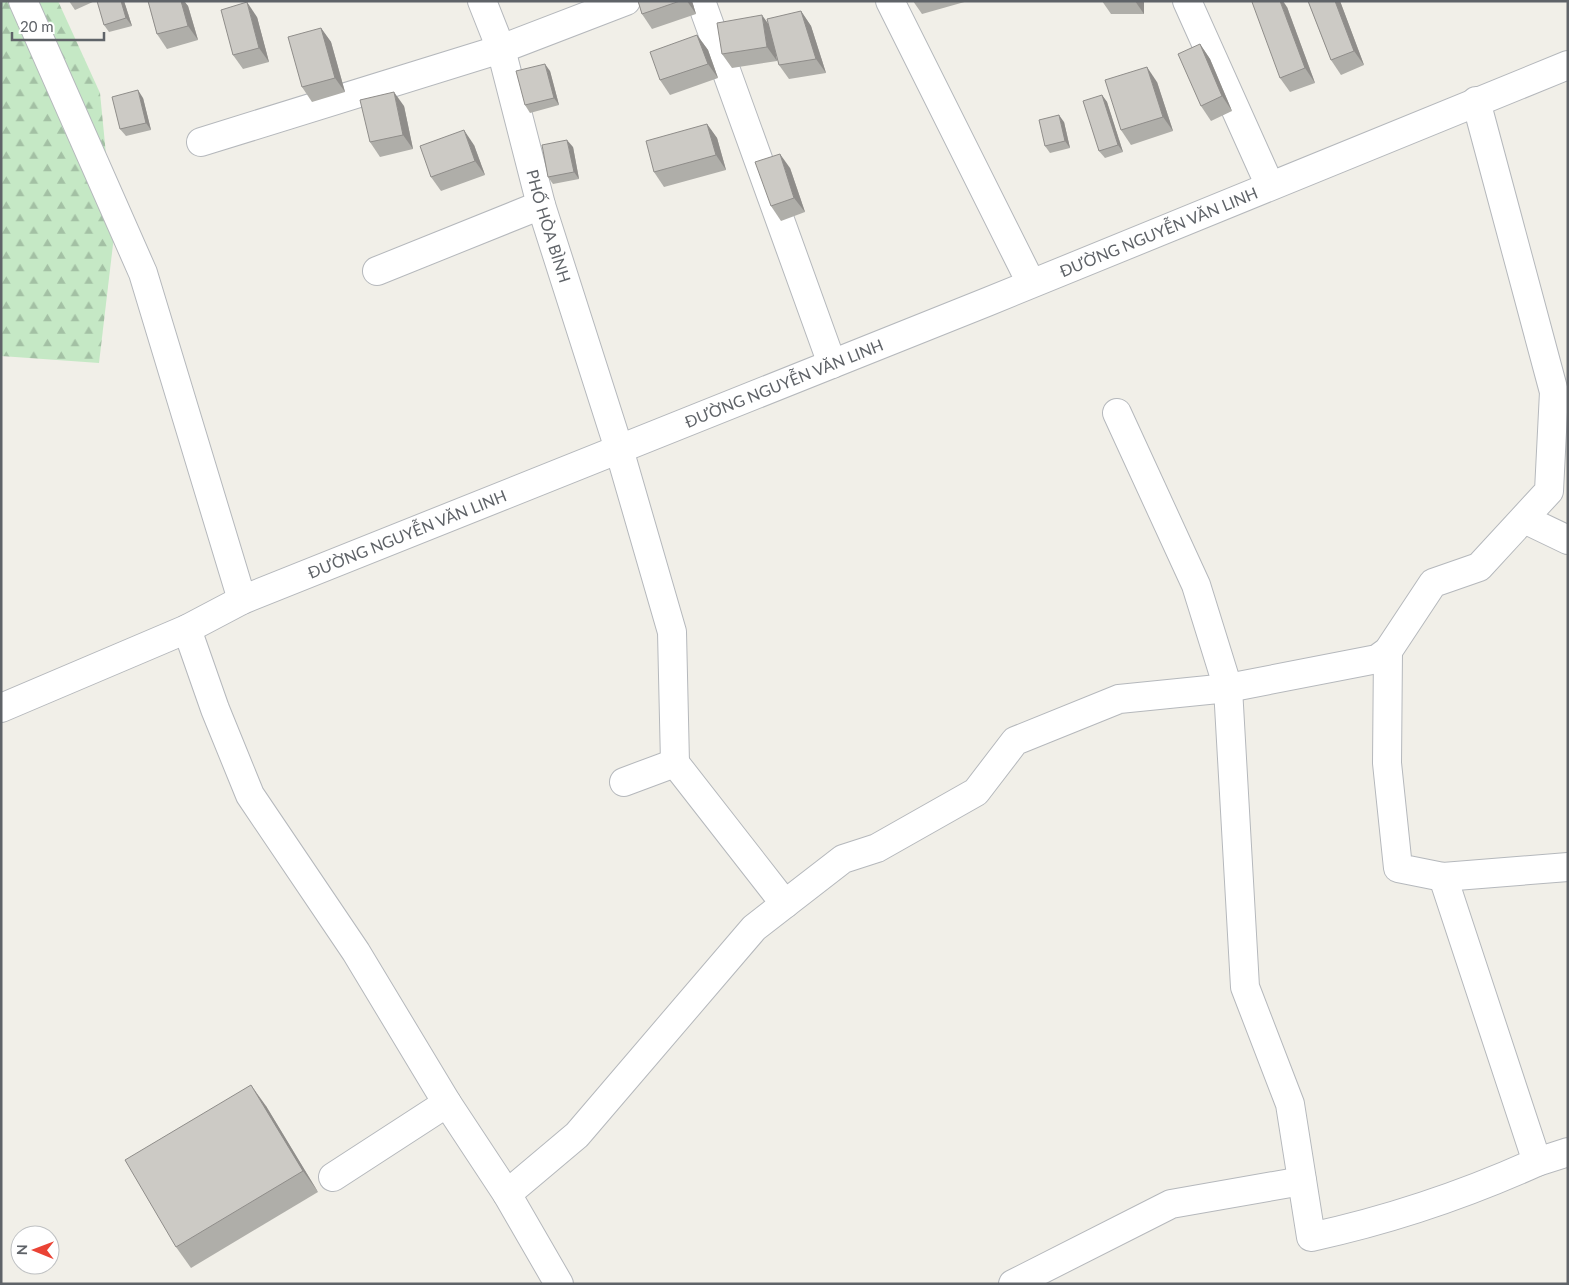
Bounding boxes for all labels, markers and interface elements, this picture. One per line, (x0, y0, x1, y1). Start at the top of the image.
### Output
scale bar (12, 10, 105, 42)
text: 20 m (20, 17, 54, 35)
street label: PHỐ HÒA BÌNH (523, 167, 575, 285)
street label: ĐƯỜNG NGUYỄN VĂN LINH (1057, 183, 1260, 280)
street label: ĐƯỜNG NGUYỄN VĂN LINH (682, 335, 886, 431)
street label: ĐƯỜNG NGUYỄN VĂN LINH (305, 485, 509, 582)
north arrow (10, 1225, 60, 1275)
text: N (13, 1244, 30, 1255)

